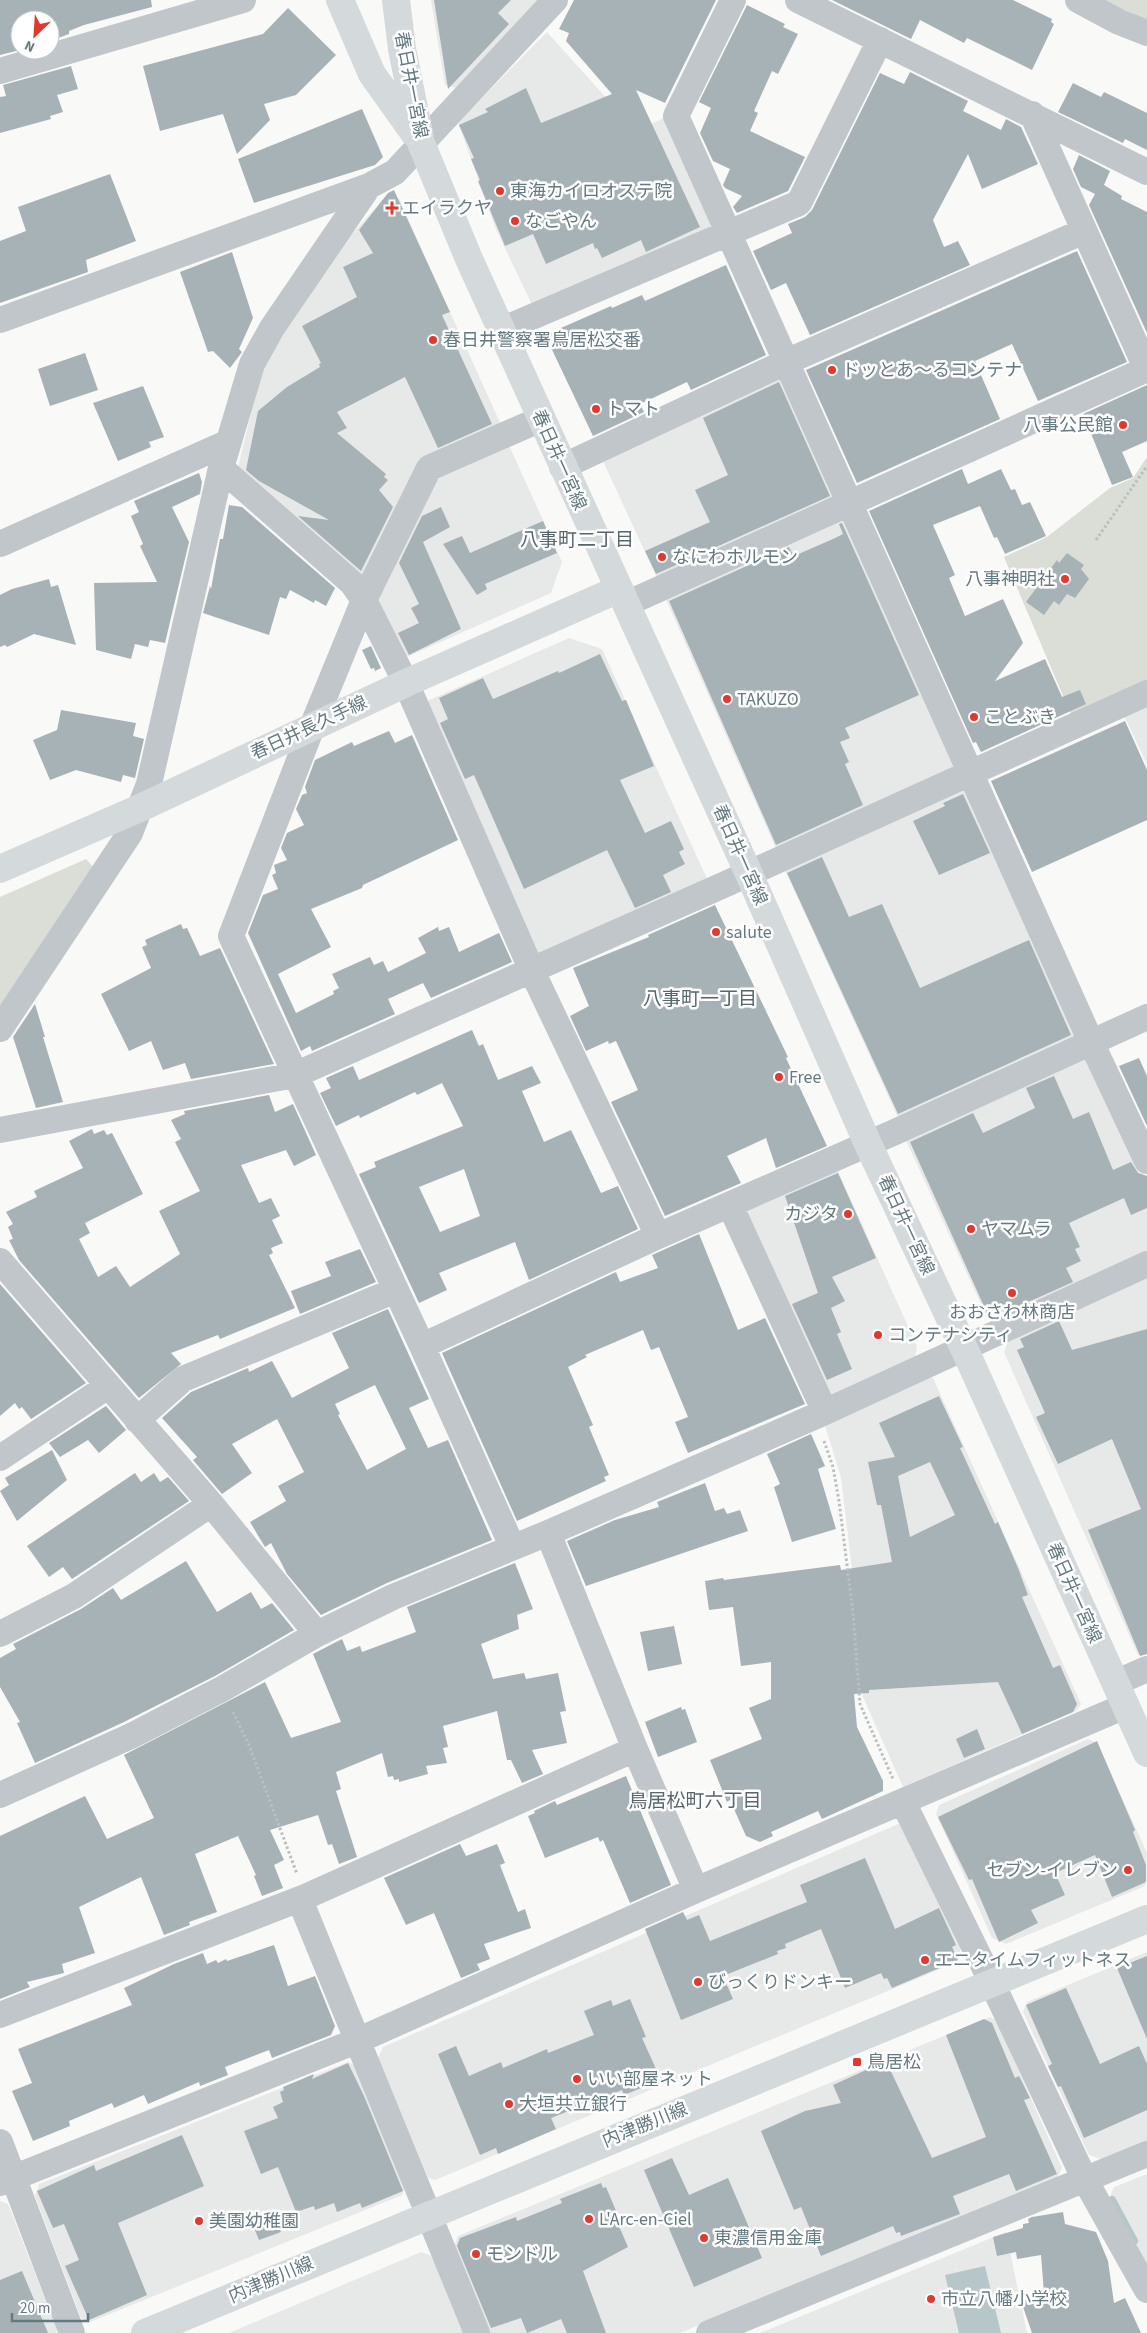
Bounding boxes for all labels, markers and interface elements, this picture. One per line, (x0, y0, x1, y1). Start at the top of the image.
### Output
north arrow (10, 10, 60, 60)
street label: 春日井一宮線 (388, 30, 434, 140)
text: N (21, 35, 38, 57)
place label: 東海カイロオステ院 (510, 179, 672, 204)
marker: 東海カイロオステ院 (494, 185, 506, 197)
place label: エイラクヤ (402, 196, 492, 221)
marker: エイラクヤ (386, 202, 398, 214)
place label: なごやん (525, 209, 597, 234)
marker: なごやん (509, 215, 521, 227)
place label: 春日井警察署鳥居松交番 (443, 328, 641, 353)
marker: 春日井警察署鳥居松交番 (427, 334, 439, 346)
place label: ドッとあ〜るコンテナ (842, 358, 1022, 383)
marker: ドッとあ〜るコンテナ (826, 364, 838, 376)
place label: トマト (606, 397, 660, 422)
marker: トマト (590, 403, 602, 415)
street label: 春日井一宮線 (526, 406, 592, 514)
place label: 八事公民館 (1023, 413, 1113, 438)
marker: 八事公民館 (1117, 419, 1129, 431)
district label: 八事町二丁目 (520, 527, 634, 554)
place label: なにわホルモン (672, 545, 798, 570)
marker: なにわホルモン (656, 551, 668, 563)
place label: 八事神明社 (965, 567, 1055, 592)
marker: 八事神明社 (1059, 573, 1071, 585)
place label: TAKUZO (737, 687, 799, 712)
street label: 春日井長久手線 (247, 690, 371, 766)
marker: TAKUZO (721, 693, 733, 705)
place label: ことぶき (984, 705, 1056, 730)
marker: ことぶき (968, 711, 980, 723)
street label: 春日井一宮線 (707, 801, 773, 909)
place label: salute (726, 920, 772, 945)
marker: salute (710, 926, 722, 938)
district label: 八事町一丁目 (643, 986, 757, 1013)
place label: Free (789, 1065, 822, 1090)
marker: Free (773, 1071, 785, 1083)
street label: 春日井一宮線 (872, 1171, 940, 1279)
place label: カジタ (784, 1202, 838, 1227)
marker: カジタ (842, 1208, 854, 1220)
place label: ヤマムラ (981, 1217, 1052, 1242)
marker: ヤマムラ (965, 1223, 977, 1235)
marker: おおさわ林商店 (1006, 1287, 1018, 1299)
place label: おおさわ林商店 (949, 1300, 1075, 1325)
place label: コンテナシティ (888, 1323, 1013, 1348)
marker: コンテナシティ (872, 1329, 884, 1341)
street label: 春日井一宮線 (1041, 1539, 1107, 1647)
district label: 鳥居松町六丁目 (628, 1788, 762, 1815)
place label: セブン-イレブン (986, 1858, 1118, 1883)
marker: セブン-イレブン (1122, 1864, 1134, 1876)
place label: エニタイムフィットネス (935, 1948, 1131, 1973)
marker: エニタイムフィットネス (919, 1954, 931, 1966)
place label: びっくりドンキー (708, 1970, 852, 1995)
marker: びっくりドンキー (692, 1976, 704, 1988)
place label: 鳥居松 (867, 2050, 921, 2075)
marker: 鳥居松 (851, 2056, 863, 2068)
place label: いい部屋ネット (587, 2067, 713, 2092)
marker: いい部屋ネット (571, 2073, 583, 2085)
place label: 大垣共立銀行 (519, 2092, 627, 2117)
street label: 内津勝川線 (599, 2097, 691, 2153)
marker: 大垣共立銀行 (503, 2098, 515, 2110)
place label: L'Arc-en-Ciel (599, 2207, 692, 2232)
place label: 美園幼稚園 (209, 2209, 299, 2234)
marker: L'Arc-en-Ciel (583, 2213, 595, 2225)
marker: 美園幼稚園 (193, 2215, 205, 2227)
place label: 東濃信用金庫 (714, 2226, 822, 2251)
marker: 東濃信用金庫 (698, 2232, 710, 2244)
place label: モンドル (486, 2242, 558, 2267)
marker: モンドル (470, 2248, 482, 2260)
street label: 内津勝川線 (225, 2251, 317, 2309)
place label: 市立八幡小学校 (941, 2287, 1067, 2312)
scale bar (12, 2290, 89, 2322)
marker: 市立八幡小学校 (925, 2293, 937, 2305)
text: 20 m (20, 2298, 50, 2319)

